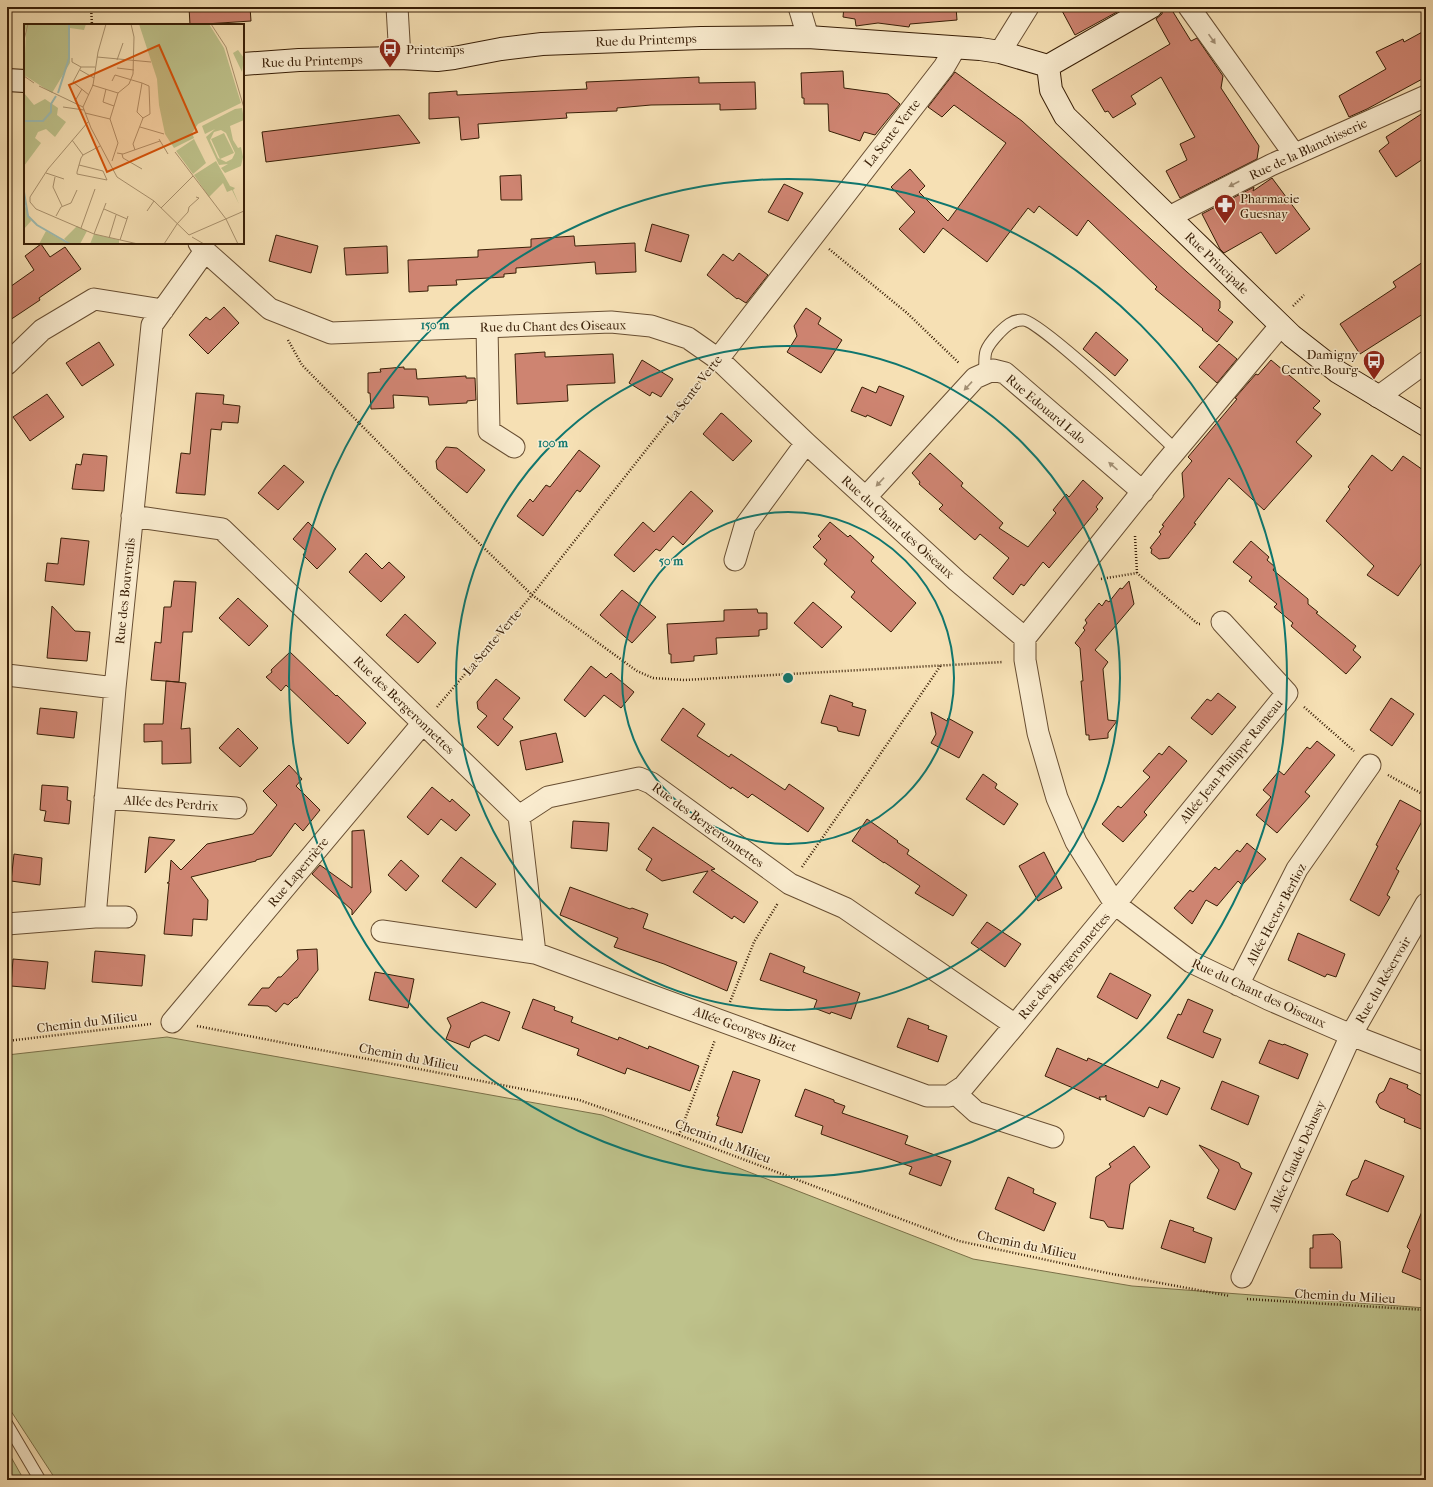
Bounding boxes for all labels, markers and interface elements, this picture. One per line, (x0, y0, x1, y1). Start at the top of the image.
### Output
inset map (24, 24, 244, 244)
street label: Rue du Printemps (595, 31, 697, 49)
one-way arrow (1208, 34, 1216, 44)
bus stop icon: Printemps (377, 36, 403, 69)
place label: Printemps (406, 42, 465, 57)
street label: Rue du Printemps (261, 52, 363, 70)
street label: La Sente Verte (861, 96, 923, 170)
street label: Rue de la Blanchisserie (1247, 115, 1370, 183)
one-way arrow (1228, 181, 1240, 187)
place label: Pharmacie Guesnay (1240, 191, 1300, 221)
pharmacy icon: Pharmacie Guesnay (1212, 192, 1238, 225)
street label: Rue Principale (1182, 229, 1252, 298)
street label: Rue du Chant des Oiseaux (480, 317, 627, 335)
text: 150 m (421, 318, 450, 332)
place label: Damigny Centre Bourg (1281, 347, 1359, 377)
bus stop icon: Damigny Centre Bourg (1361, 348, 1387, 381)
street label: La Sente Verte (663, 352, 725, 426)
street label: Rue Edouard Lalo (1003, 371, 1089, 447)
one-way arrow (964, 382, 973, 391)
text: 100 m (538, 436, 569, 450)
one-way arrow (1108, 462, 1119, 471)
street label: Rue du Chant des Oiseaux (839, 472, 958, 582)
one-way arrow (875, 477, 885, 487)
street label: Rue des Bouvreuils (112, 537, 138, 645)
text: 50 m (659, 554, 684, 568)
street label: La Sente Verte (460, 605, 524, 678)
street label: Rue des Bergeronnettes (350, 653, 458, 757)
centre of rings (781, 671, 795, 685)
street label: Allée Jean-Philippe Rameau (1176, 696, 1286, 827)
street label: Rue des Bergeronnettes (649, 779, 767, 871)
street label: Allée des Perdrix (122, 792, 219, 814)
street label: Rue Laperrière (265, 834, 332, 910)
street label: Allée Hector Berlioz (1242, 860, 1309, 968)
street label: Rue des Bergeronnettes (1015, 910, 1113, 1022)
street label: Rue du Réservoir (1352, 934, 1414, 1026)
street label: Rue du Chant des Oiseaux (1189, 955, 1329, 1031)
street label: Allée Georges Bizet (690, 1003, 799, 1055)
street label: Chemin du Milieu (36, 1008, 139, 1036)
street label: Chemin du Milieu (358, 1040, 461, 1074)
street label: Allée Claude Debussy (1265, 1097, 1329, 1215)
street label: Chemin du Milieu (673, 1116, 774, 1166)
street label: Chemin du Milieu (976, 1227, 1079, 1263)
street label: Chemin du Milieu (1294, 1286, 1397, 1306)

